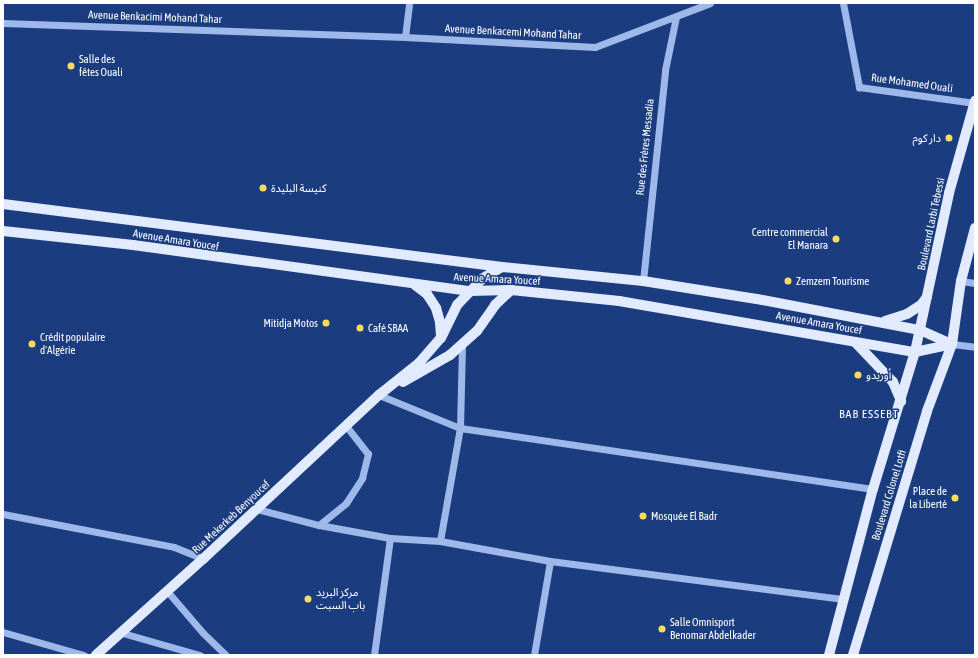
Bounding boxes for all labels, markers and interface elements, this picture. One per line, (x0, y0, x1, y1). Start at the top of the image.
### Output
street label: Avenue Benkacimi Mohand Tahar (88, 8, 222, 26)
street label: Avenue Benkacemi Mohand Tahar (445, 22, 581, 42)
place label: Salle des fêtes Ouali (79, 53, 123, 79)
marker: Salle des fêtes Ouali (66, 61, 76, 71)
street label: Rue Mohamed Ouali (870, 71, 954, 95)
street label: Rue des Frères Messadia (633, 98, 657, 196)
place label: دار كوم (913, 131, 941, 145)
marker: دار كوم (944, 133, 954, 143)
street label: Boulevard Larbi Tebessi (915, 176, 947, 272)
place label: كنيسة البليدة (271, 181, 327, 195)
marker: كنيسة البليدة (258, 183, 268, 193)
place label: Centre commercial El Manara (752, 226, 828, 252)
street label: Avenue Amara Youcef (132, 227, 220, 253)
marker: Centre commercial El Manara (831, 234, 841, 244)
street label: Avenue Amara Youcef (453, 270, 541, 288)
place label: Zemzem Tourisme (796, 274, 869, 288)
marker: Zemzem Tourisme (783, 276, 793, 286)
street label: Avenue Amara Youcef (775, 309, 863, 337)
place label: Mitidja Motos (263, 316, 318, 330)
marker: Mitidja Motos (321, 318, 331, 328)
place label: Café SBAA (368, 321, 408, 335)
marker: Café SBAA (355, 323, 365, 333)
place label: Crédit populaire d'Algérie (40, 331, 105, 357)
marker: Crédit populaire d'Algérie (27, 339, 37, 349)
place label: أوريدو (866, 368, 891, 382)
marker: أوريدو (853, 370, 863, 380)
district label: BAB ESSEBT (839, 408, 899, 422)
street label: Boulevard Colonel Lotfi (869, 448, 909, 542)
street label: Rue Mekerkeb Benyoucef (189, 478, 273, 556)
place label: Place de la Liberté (909, 485, 947, 511)
marker: Place de la Liberté (950, 493, 960, 503)
place label: Mosquée El Badr (651, 509, 717, 523)
marker: Mosquée El Badr (638, 511, 648, 521)
place label: مركز البريد باب السبت (316, 586, 365, 612)
marker: مركز البريد باب السبت (303, 594, 313, 604)
place label: Salle Omnisport Benomar Abdelkader (670, 616, 756, 642)
marker: Salle Omnisport Benomar Abdelkader (657, 624, 667, 634)

